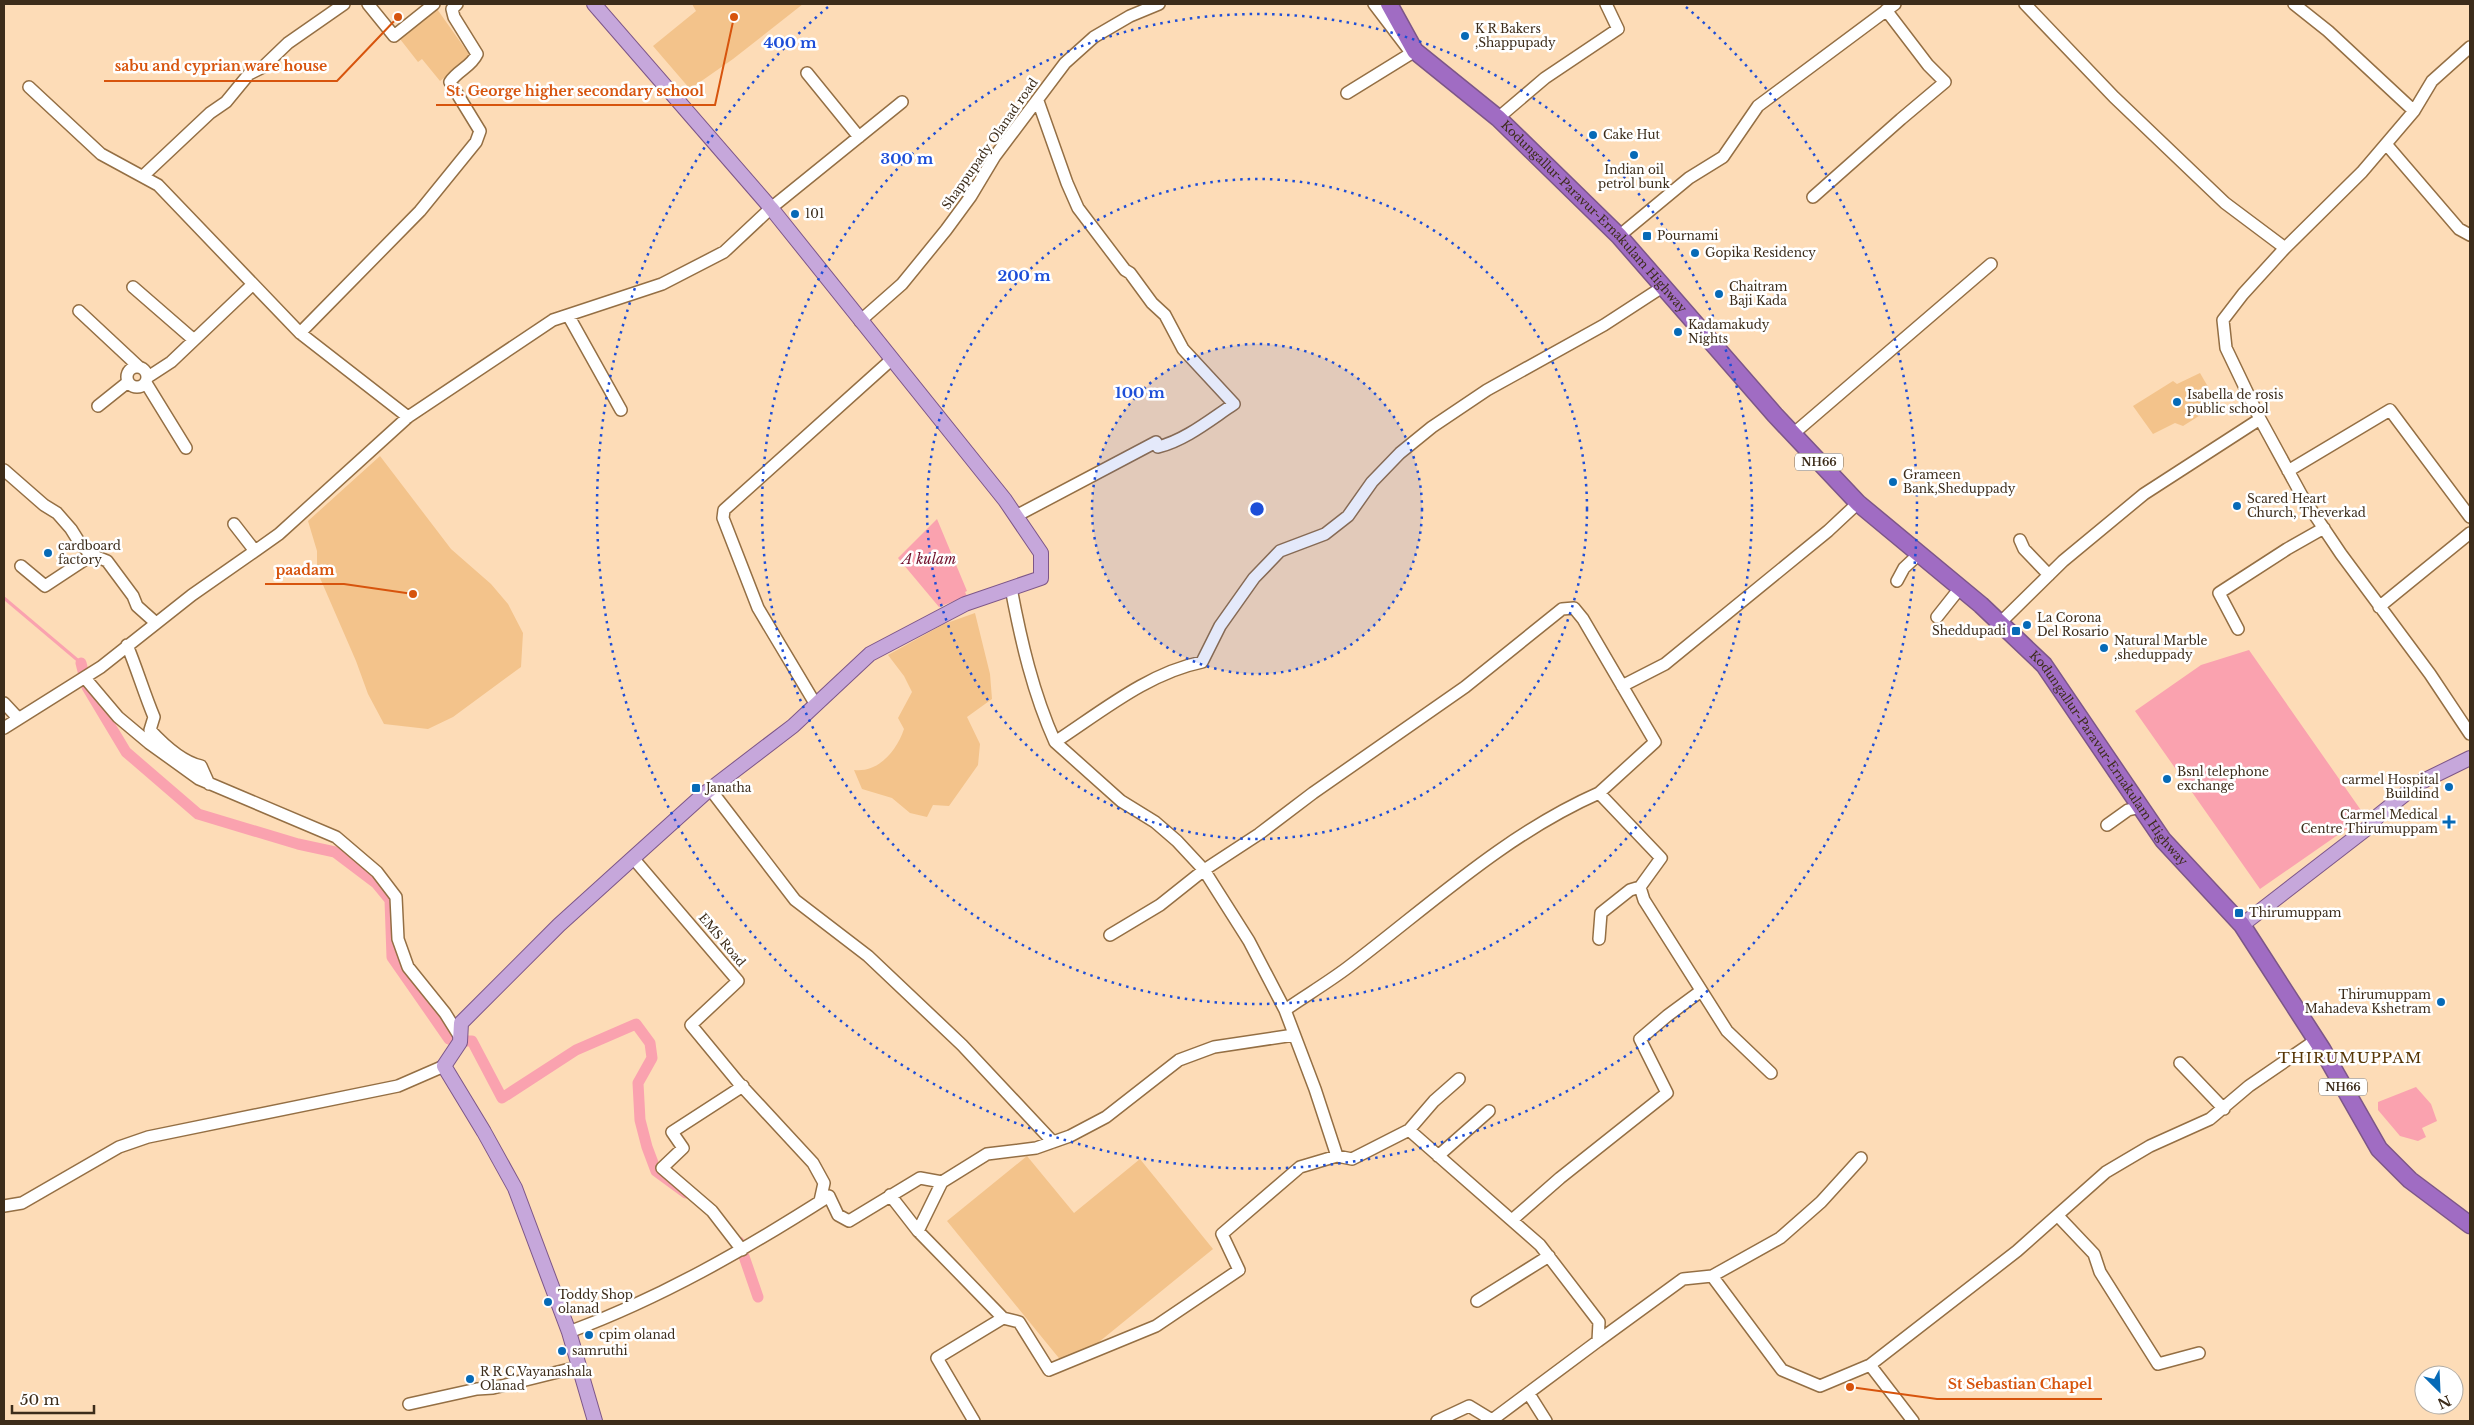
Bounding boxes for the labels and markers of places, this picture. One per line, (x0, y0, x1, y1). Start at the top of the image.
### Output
place label: K R Bakers ,Shappupady (1475, 21, 1556, 50)
marker: K R Bakers ,Shappupady (1459, 30, 1471, 42)
callout: sabu and cyprian ware house (104, 52, 337, 81)
callout: St. George higher secondary school (436, 76, 715, 105)
place label: Cake Hut (1603, 127, 1660, 142)
marker: Cake Hut (1587, 129, 1599, 141)
marker: Indian oil petrol bunk (1628, 149, 1640, 161)
place label: Indian oil petrol bunk (1598, 162, 1671, 191)
place label: 101 (805, 206, 824, 221)
marker: 101 (789, 208, 801, 220)
place label: Pournami (1657, 228, 1718, 243)
marker: Pournami (1641, 230, 1653, 242)
place label: Gopika Residency (1705, 245, 1816, 260)
marker: Gopika Residency (1689, 247, 1701, 259)
place label: Chaitram Baji Kada (1729, 279, 1788, 308)
marker: Chaitram Baji Kada (1713, 288, 1725, 300)
place label: Kadamakudy Nights (1688, 317, 1770, 346)
marker: Kadamakudy Nights (1672, 326, 1684, 338)
place label: Isabella de rosis public school (2187, 387, 2283, 416)
marker: Isabella de rosis public school (2171, 396, 2183, 408)
place label: Grameen Bank,Sheduppady (1903, 467, 2016, 496)
marker: Grameen Bank,Sheduppady (1887, 476, 1899, 488)
place label: Scared Heart Church, Theverkad (2247, 491, 2366, 520)
centre of rings (1248, 500, 1266, 518)
marker: Scared Heart Church, Theverkad (2231, 500, 2243, 512)
place label: cardboard factory (58, 538, 121, 567)
marker: cardboard factory (42, 547, 54, 559)
callout: paadam (265, 555, 344, 584)
place label: La Corona Del Rosario (2037, 610, 2109, 639)
marker: La Corona Del Rosario (2021, 619, 2033, 631)
place label: Sheddupadi (1932, 623, 2006, 638)
marker: Sheddupadi (2010, 625, 2022, 637)
place label: Natural Marble ,sheduppady (2114, 633, 2208, 662)
marker: Natural Marble ,sheduppady (2098, 642, 2110, 654)
place label: Bsnl telephone exchange (2177, 764, 2269, 793)
place label: carmel Hospital Buildind (2342, 772, 2439, 801)
marker: Bsnl telephone exchange (2161, 773, 2173, 785)
place label: Janatha (704, 780, 752, 795)
marker: carmel Hospital Buildind (2443, 781, 2455, 793)
marker: Janatha (690, 782, 702, 794)
place label: Carmel Medical Centre Thirumuppam (2301, 807, 2438, 836)
marker: Carmel Medical Centre Thirumuppam (2442, 815, 2456, 829)
place label: Thirumuppam (2249, 905, 2342, 920)
marker: Thirumuppam (2233, 907, 2245, 919)
place label: Thirumuppam Mahadeva Kshetram (2305, 987, 2431, 1016)
marker: Thirumuppam Mahadeva Kshetram (2435, 996, 2447, 1008)
place label: Toddy Shop olanad (558, 1287, 633, 1316)
marker: Toddy Shop olanad (542, 1296, 554, 1308)
place label: cpim olanad (599, 1327, 675, 1342)
marker: cpim olanad (583, 1329, 595, 1341)
place label: samruthi (572, 1343, 628, 1358)
marker: samruthi (556, 1345, 568, 1357)
place label: R R C Vayanashala Olanad (480, 1364, 593, 1393)
callout: St Sebastian Chapel (1937, 1370, 2102, 1399)
marker: R R C Vayanashala Olanad (464, 1373, 476, 1385)

